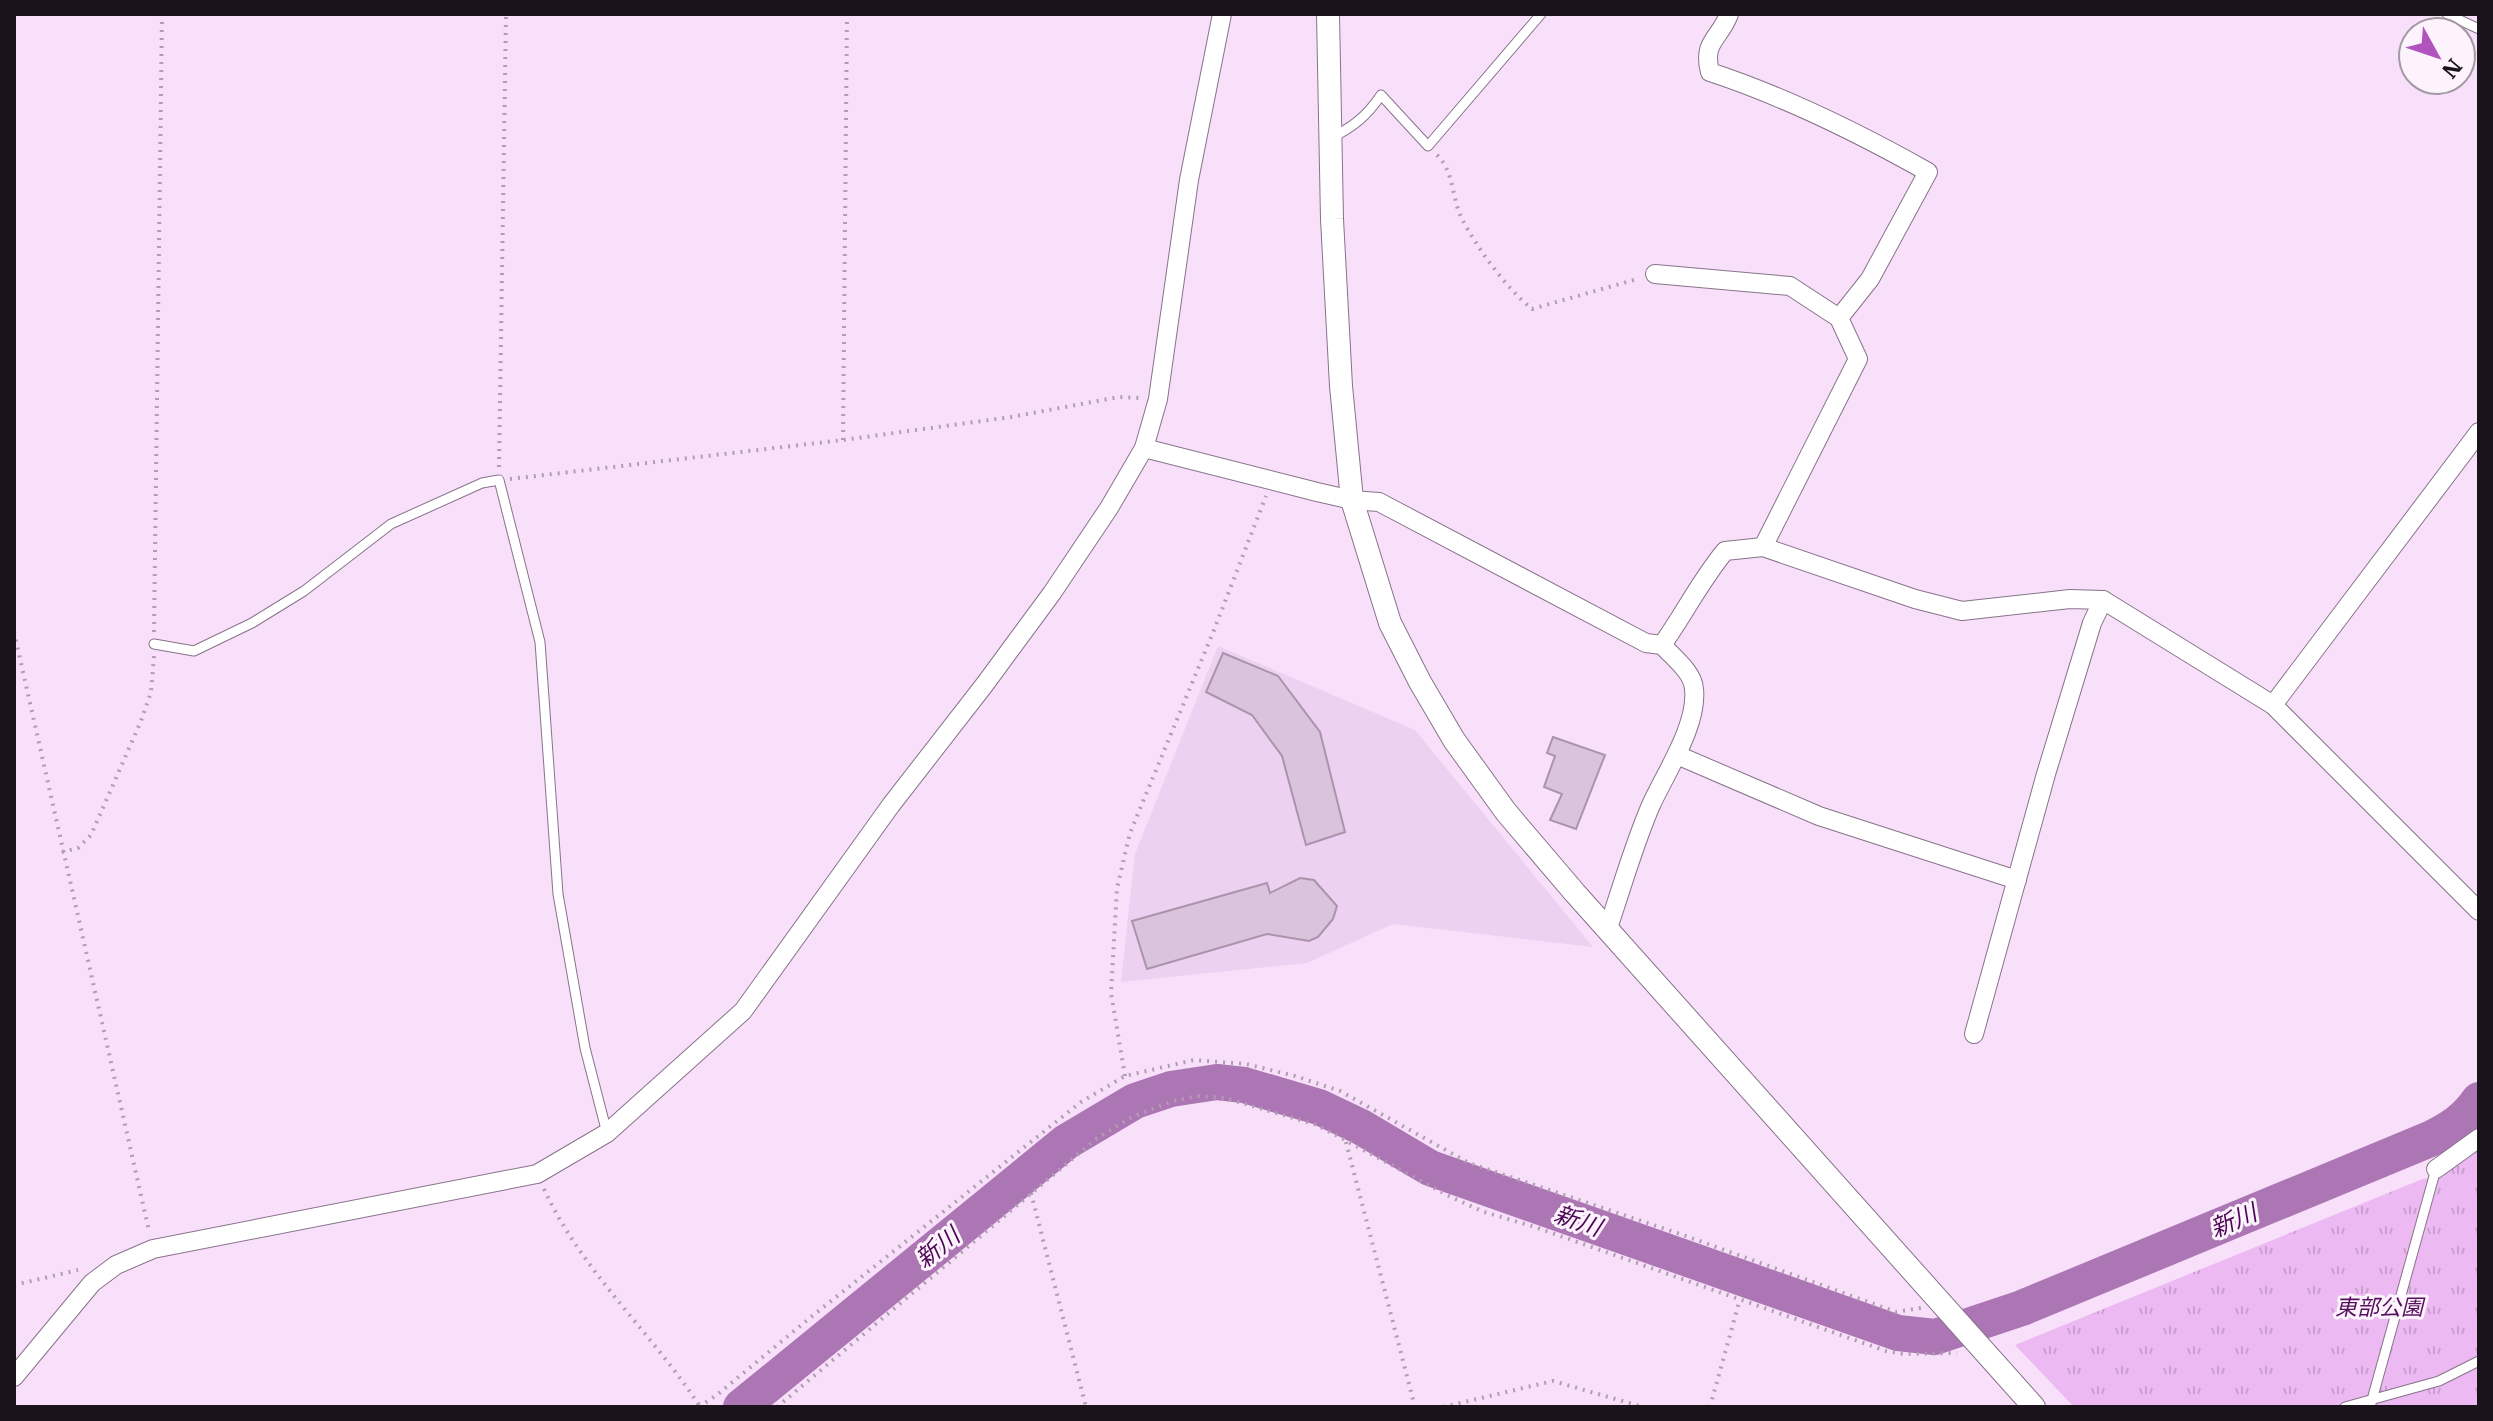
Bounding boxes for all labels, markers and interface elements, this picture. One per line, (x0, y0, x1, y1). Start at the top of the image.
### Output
north arrow (2397, 16, 2477, 96)
text: N (2436, 53, 2469, 85)
water label: 新川 (2205, 1195, 2264, 1244)
water label: 新川 (1550, 1197, 1609, 1244)
water label: 新川 (908, 1218, 968, 1275)
park label: 東部公園 (2335, 1292, 2426, 1321)

